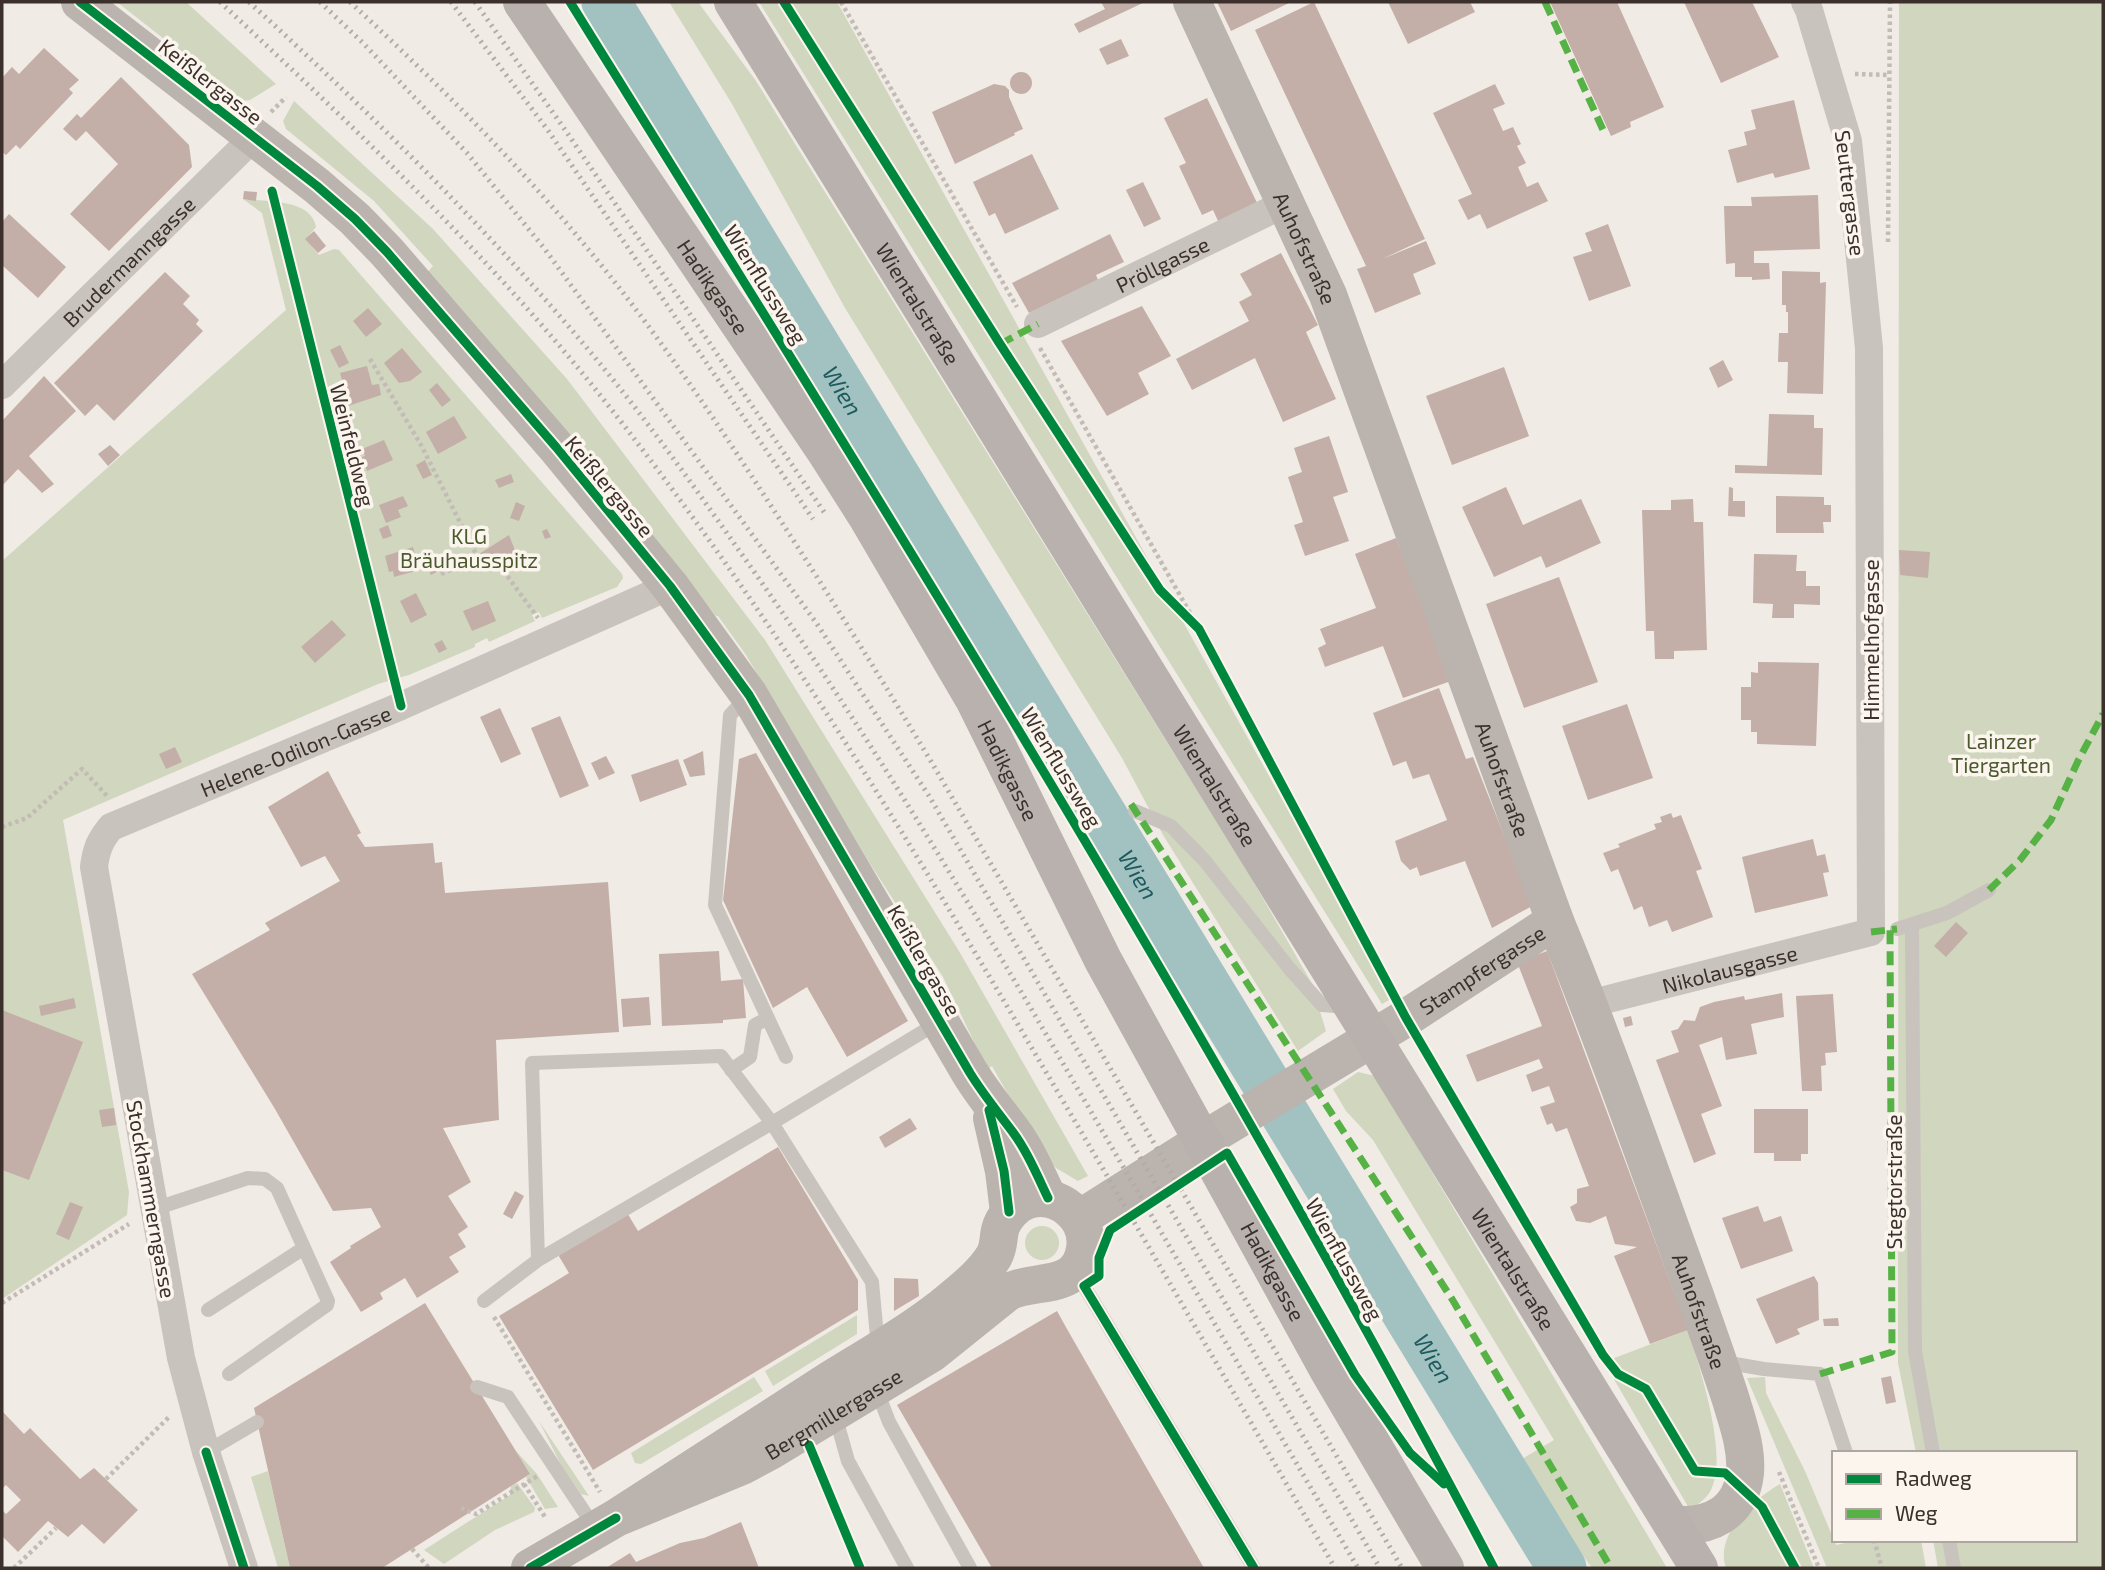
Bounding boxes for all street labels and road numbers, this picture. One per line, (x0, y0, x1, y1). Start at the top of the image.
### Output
street label: Keißlergasse (154, 33, 268, 129)
street label: Seuttergasse (1831, 129, 1871, 257)
street label: Auhofstraße (1269, 188, 1343, 307)
street label: Brudermanngasse (57, 190, 199, 331)
street label: Wienflussweg (719, 220, 813, 349)
street label: Pröllgasse (1111, 230, 1213, 297)
street label: Hadikgasse (673, 234, 755, 339)
street label: Wientalstraße (872, 238, 966, 369)
street label: Weinfeldweg (326, 381, 380, 509)
street label: Keißlergasse (560, 430, 660, 542)
street label: Himmelhofgasse (1858, 559, 1883, 721)
street label: Helene-Odilon-Gasse (196, 699, 394, 801)
street label: Wienflussweg (1016, 702, 1108, 832)
street label: Hadikgasse (974, 715, 1044, 824)
street label: Auhofstraße (1471, 718, 1536, 840)
street label: Wientalstraße (1169, 719, 1263, 851)
street label: Keißlergasse (883, 900, 967, 1020)
street label: Stampfergasse (1414, 919, 1549, 1019)
street label: Nikolausgasse (1659, 939, 1800, 997)
street label: Stockhammerngasse (122, 1098, 182, 1300)
street label: Stegtorstraße (1881, 1114, 1906, 1250)
street label: Wienflussweg (1301, 1193, 1389, 1325)
street label: Wientalstraße (1467, 1203, 1561, 1334)
street label: Hadikgasse (1237, 1217, 1311, 1325)
street label: Auhofstraße (1668, 1249, 1732, 1372)
street label: Bergmillergasse (760, 1362, 906, 1464)

